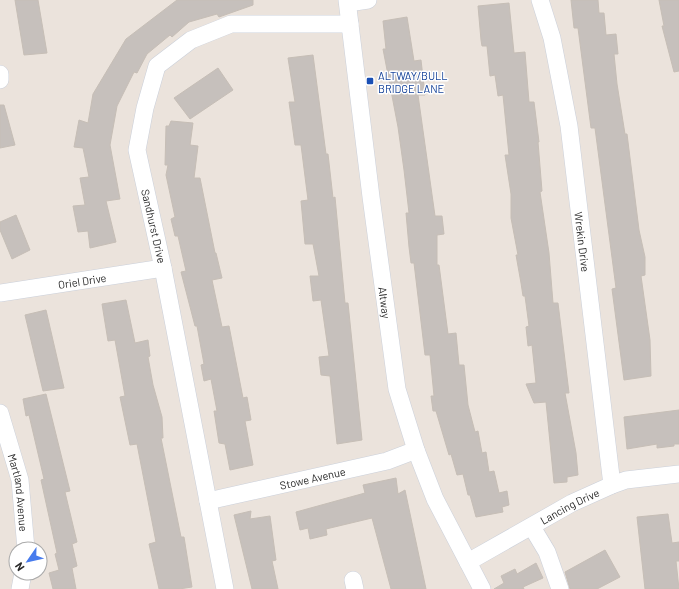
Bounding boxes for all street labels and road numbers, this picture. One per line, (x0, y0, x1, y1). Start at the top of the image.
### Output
street label: Sandhurst Drive (139, 188, 169, 264)
street label: Wrekin Drive (573, 211, 593, 273)
street label: Oriel Drive (57, 270, 107, 291)
street label: Altway (377, 286, 394, 319)
street label: Martland Avenue (6, 452, 31, 532)
street label: Stowe Avenue (278, 464, 347, 491)
street label: Lancing Drive (537, 485, 601, 526)

